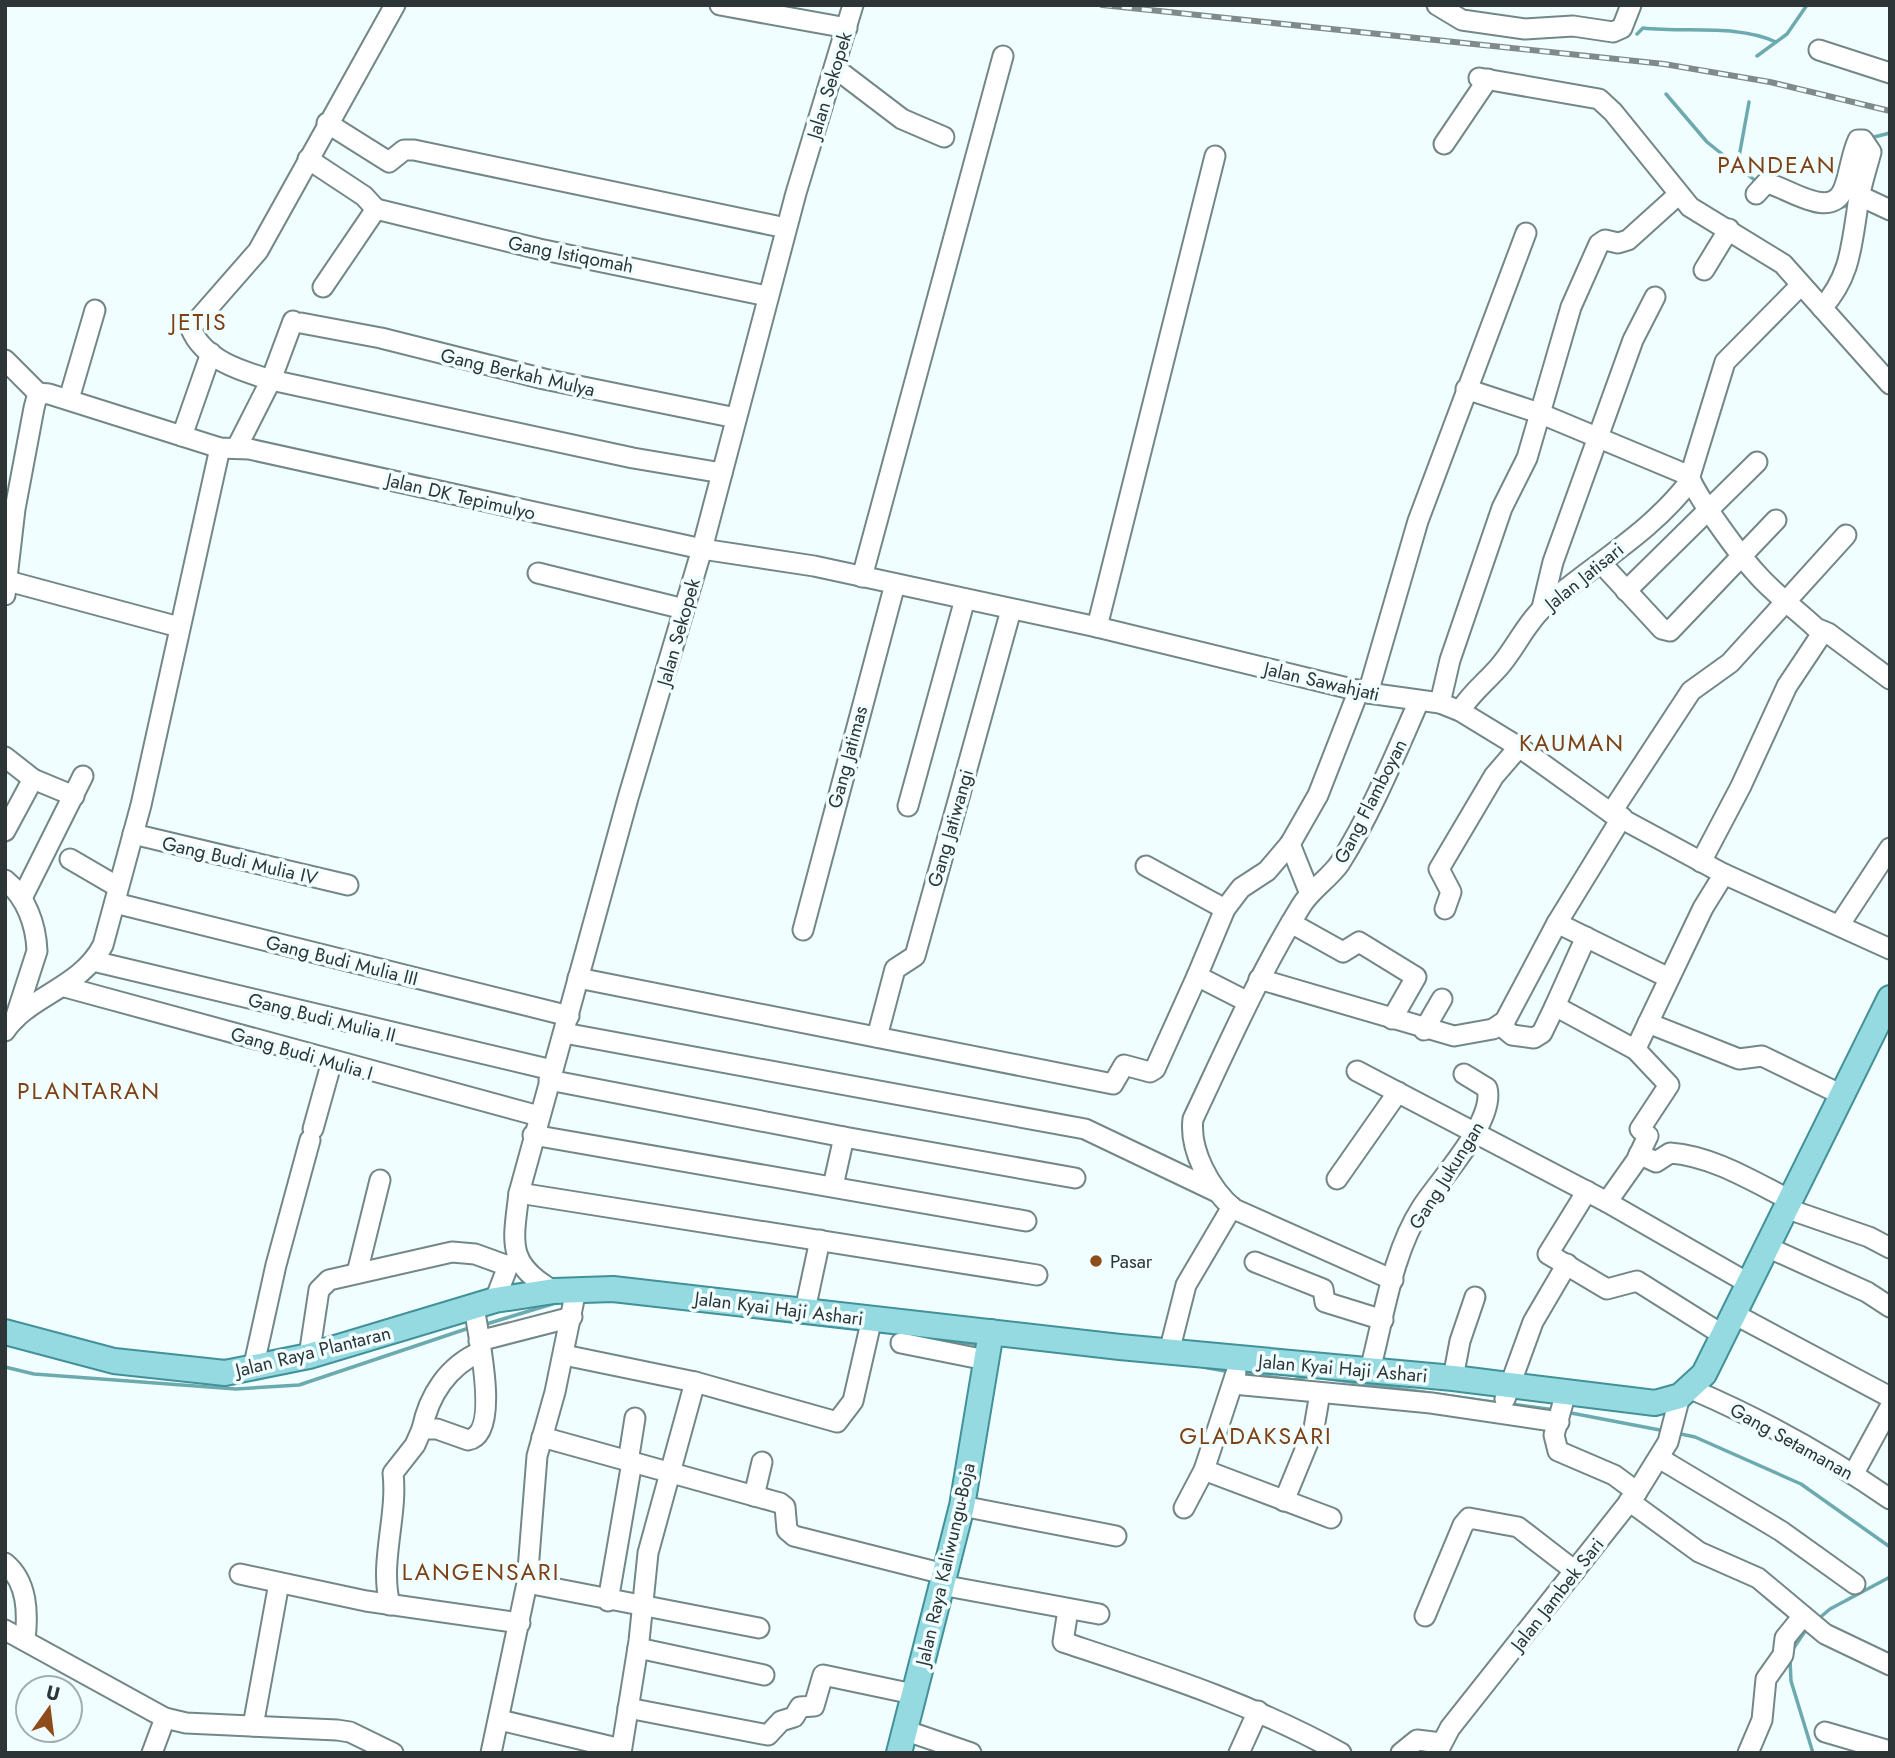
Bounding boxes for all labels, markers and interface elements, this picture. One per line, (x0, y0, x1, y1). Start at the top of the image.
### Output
street label: Jalan Sekopek (800, 28, 859, 145)
district label: PANDEAN (1717, 148, 1837, 182)
street label: Gang Istiqomah (506, 229, 636, 280)
district label: JETIS (167, 305, 228, 339)
street label: Gang Berkah Mulya (438, 342, 598, 403)
street label: Jalan DK Tepimulyo (381, 466, 538, 527)
street label: Jalan Jatisari (1537, 536, 1629, 618)
street label: Jalan Sekopek (649, 575, 707, 692)
street label: Jalan Sawahjati (1259, 654, 1382, 708)
street label: Gang Jatimas (821, 703, 874, 811)
district label: KAUMAN (1519, 726, 1625, 760)
street label: Gang Flamboyan (1327, 734, 1413, 868)
street label: Gang Jatiwangi (921, 766, 980, 890)
street label: Gang Budi Mulia IV (159, 829, 321, 892)
street label: Gang Budi Mulia III (263, 929, 421, 992)
street label: Gang Budi Mulia II (245, 986, 399, 1049)
street label: Gang Budi Mulia I (228, 1020, 376, 1087)
district label: PLANTARAN (17, 1074, 161, 1108)
street label: Gang Jukungan (1402, 1116, 1490, 1235)
place label: Pasar (1110, 1248, 1153, 1275)
marker: Pasar (1088, 1253, 1104, 1269)
street label: Jalan Kyai Haji Ashari (690, 1284, 865, 1332)
street label: Jalan Raya Plantaran (230, 1319, 394, 1385)
street label: Jalan Kyai Haji Ashari (1254, 1347, 1429, 1389)
street label: Gang Setamanan (1725, 1396, 1858, 1487)
district label: GLADAKSARI (1179, 1419, 1333, 1453)
street label: Jalan Raya Kaliwungu-Boja (908, 1460, 982, 1671)
street label: Jalan Jambek Sari (1503, 1532, 1610, 1659)
district label: LANGENSARI (402, 1555, 560, 1589)
north arrow (14, 1674, 84, 1744)
text: U (43, 1678, 63, 1708)

